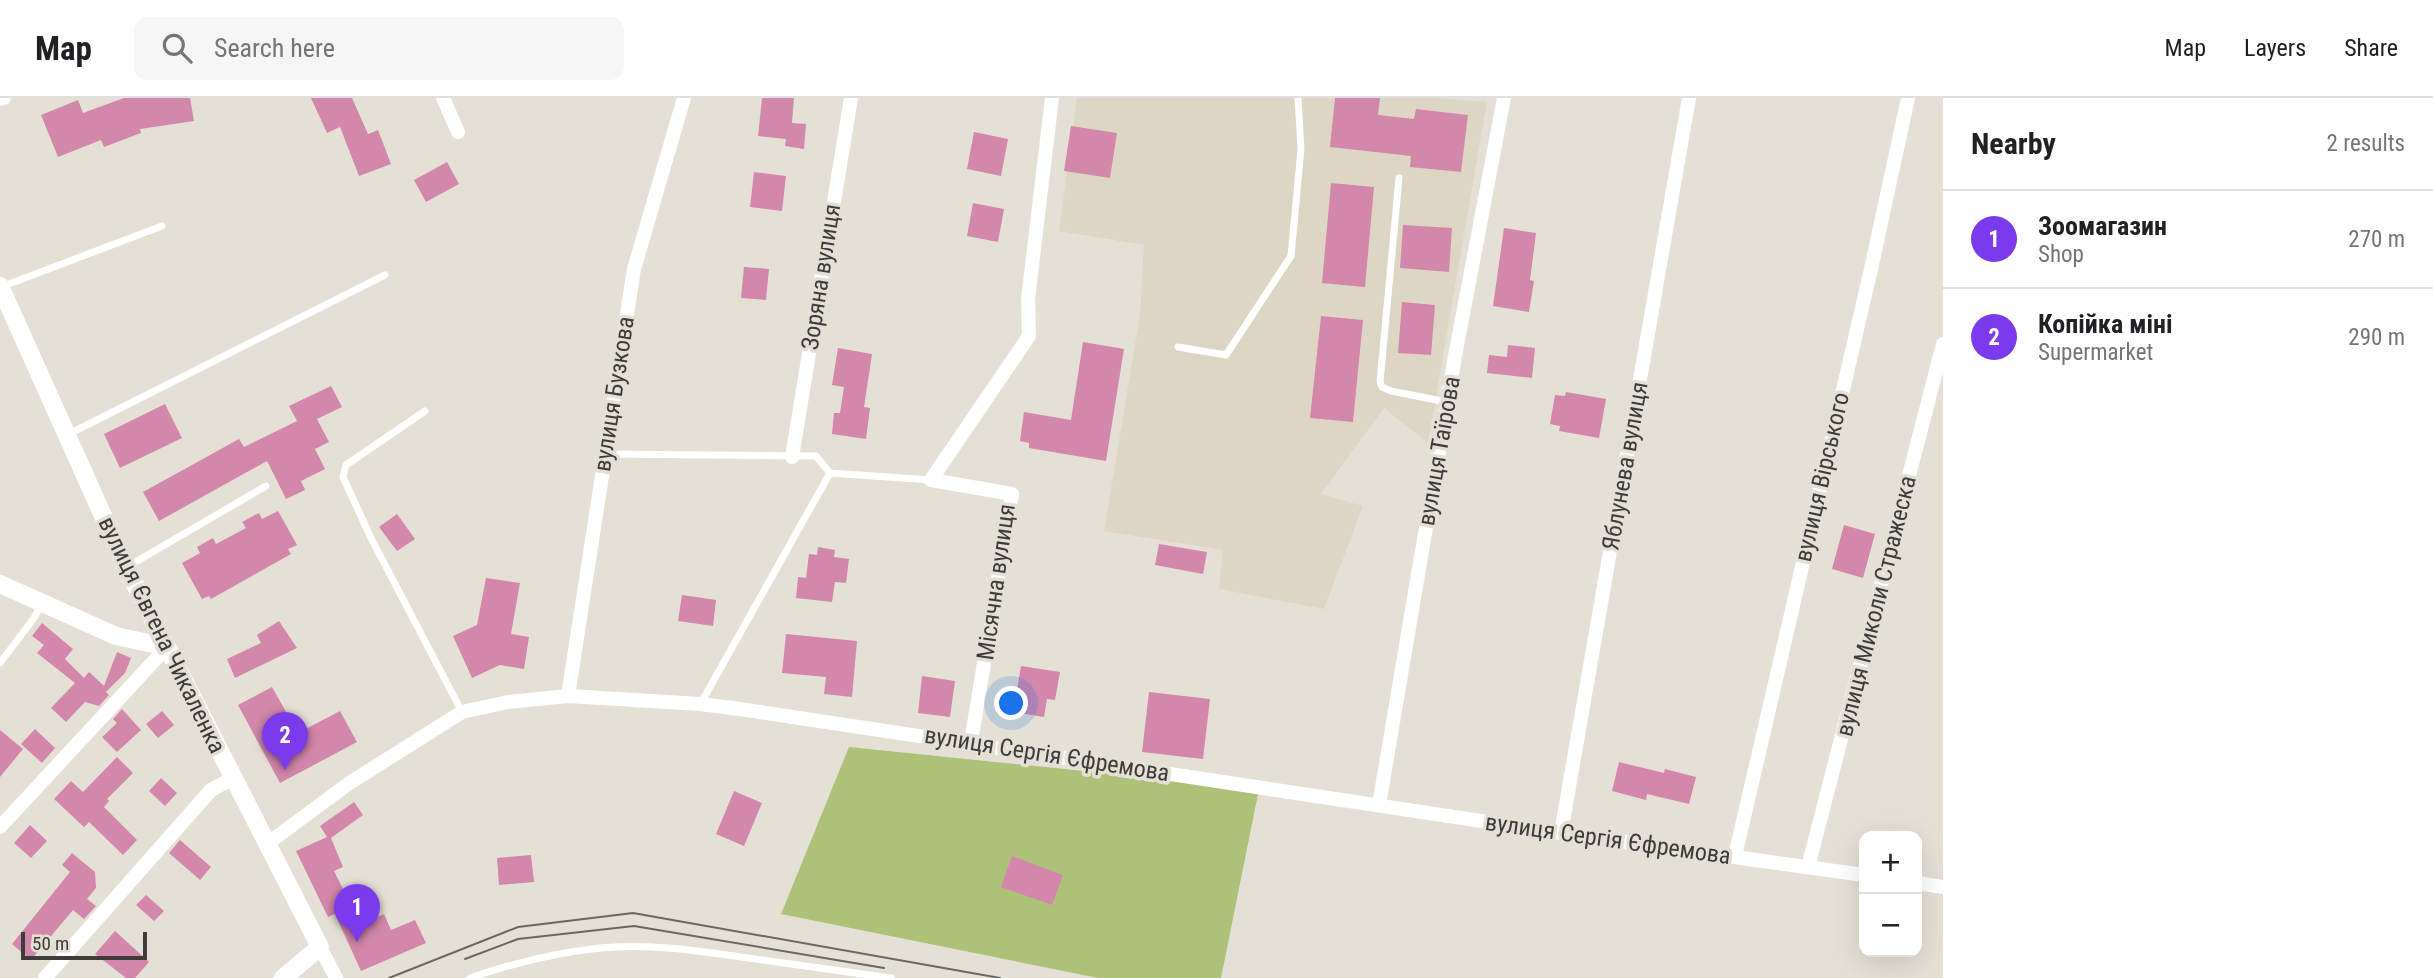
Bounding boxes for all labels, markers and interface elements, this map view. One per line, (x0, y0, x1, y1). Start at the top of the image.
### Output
search box (134, 17, 624, 80)
text: Map (35, 29, 92, 68)
icon: search (158, 29, 196, 67)
text: Search here (214, 33, 335, 63)
text: Map (2165, 34, 2206, 62)
text: Layers (2244, 34, 2306, 62)
text: Share (2344, 34, 2398, 62)
text: Nearby (1971, 126, 2056, 161)
text: 2 results (2327, 130, 2405, 157)
street label: Зоряна вулиця (796, 202, 846, 352)
text: Зоомагазин (2038, 211, 2167, 241)
text: 1 (1988, 226, 2000, 253)
text: 270 m (2348, 226, 2405, 253)
text: Shop (2038, 241, 2084, 268)
text: Копійка міні (2038, 309, 2172, 339)
street label: вулиця Бузкова (588, 314, 640, 474)
text: 2 (1988, 324, 2000, 351)
text: 290 m (2348, 324, 2405, 351)
text: Supermarket (2038, 339, 2153, 366)
street label: вулиця Таїрова (1412, 374, 1466, 528)
street label: Яблунева вулиця (1596, 380, 1654, 552)
street label: вулиця Вірського (1789, 390, 1855, 564)
street label: вулиця Миколи Стражеска (1830, 473, 1922, 739)
street label: Місячна вулиця (971, 502, 1021, 662)
street label: вулиця Євгена Чикаленка (93, 512, 231, 758)
your location (994, 686, 1028, 720)
pin: 2 (262, 712, 308, 770)
street label: вулиця Сергія Єфремова (923, 721, 1171, 787)
street label: вулиця Сергія Єфремова (1484, 808, 1732, 870)
map controls (1859, 831, 1922, 957)
button: + (1859, 831, 1922, 894)
pin: 1 (334, 884, 380, 942)
button: − (1859, 894, 1922, 957)
scale bar (21, 929, 147, 961)
text: 50 m (32, 932, 69, 955)

